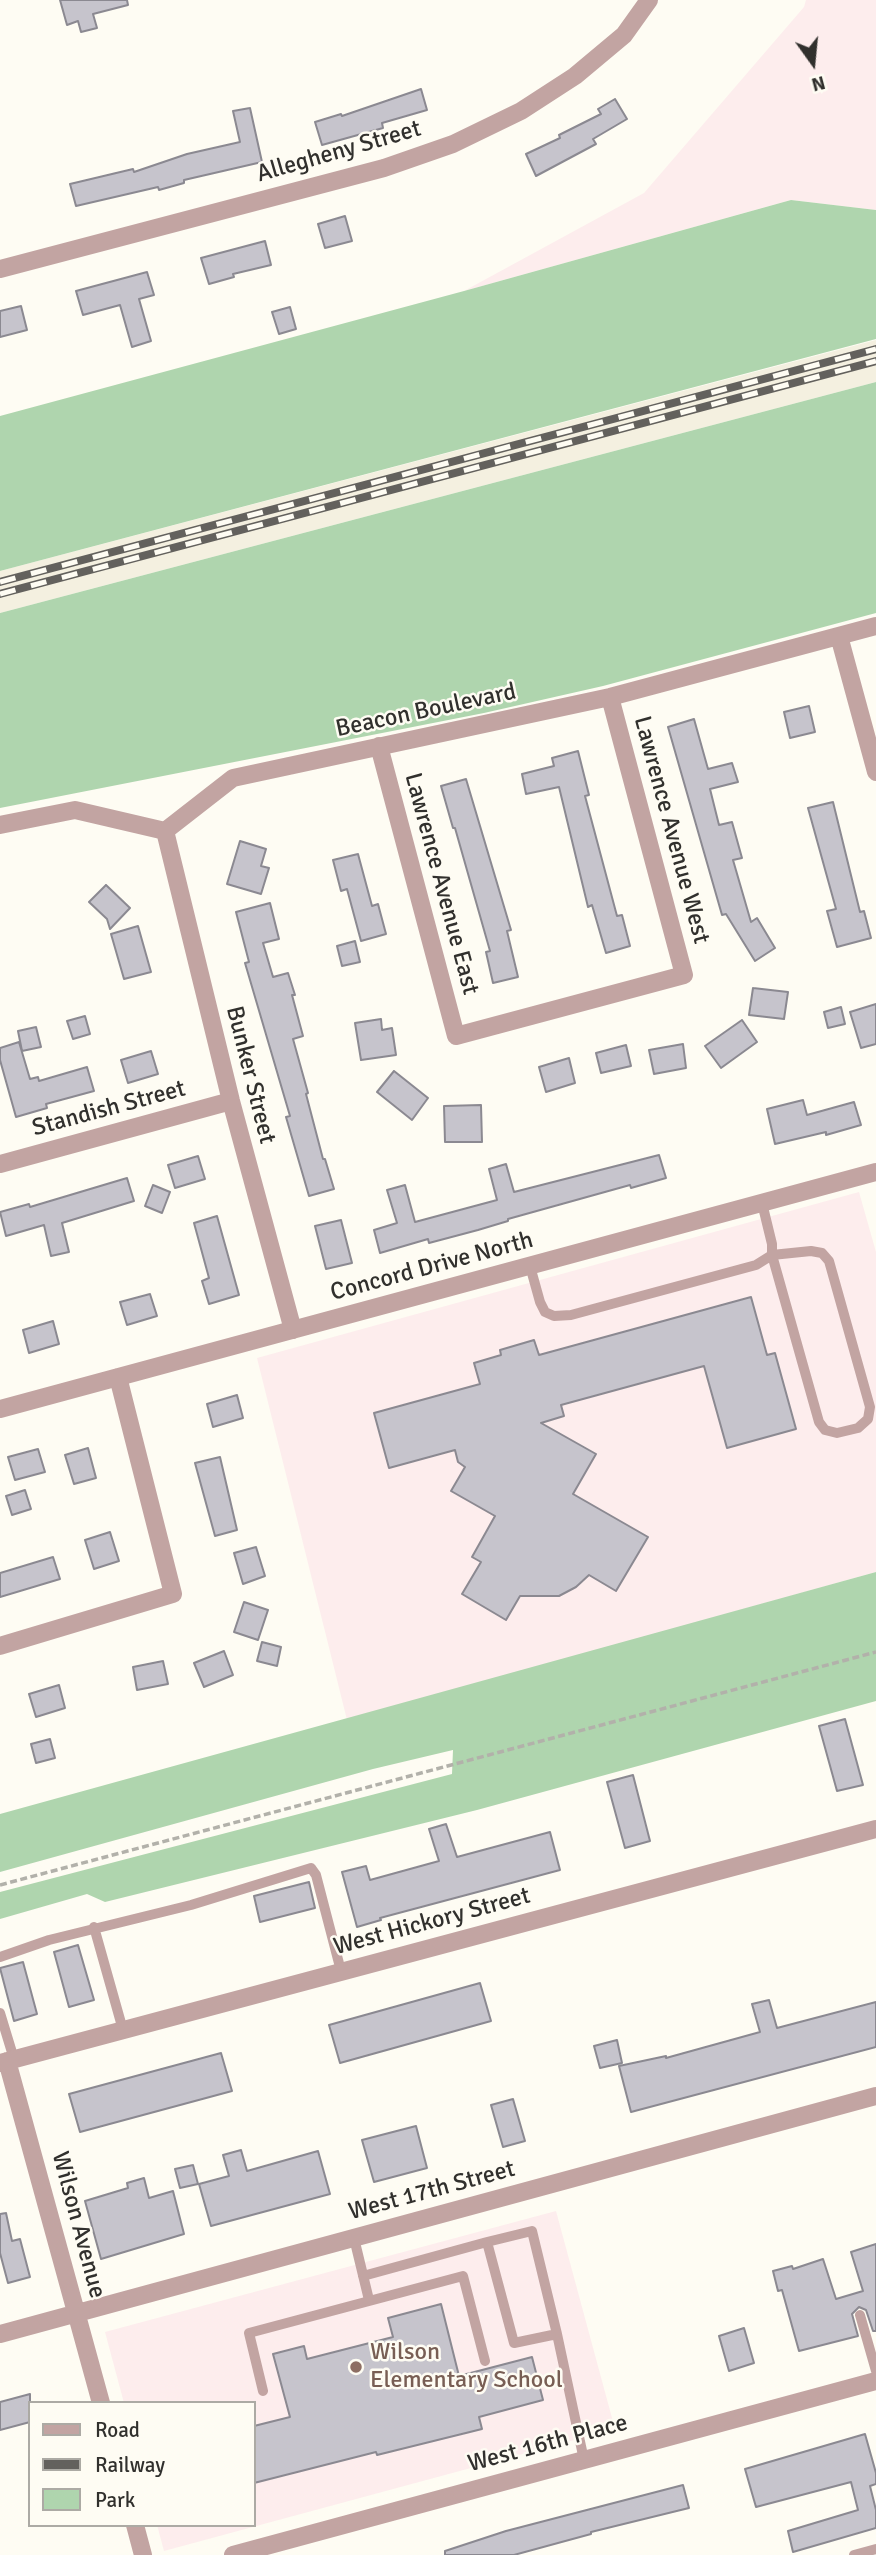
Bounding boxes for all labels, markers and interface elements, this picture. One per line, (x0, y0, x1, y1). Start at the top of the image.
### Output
north arrow (778, 28, 848, 98)
text: N (809, 70, 828, 97)
street label: Allegheny Street (254, 115, 424, 189)
street label: Beacon Boulevard (333, 678, 519, 744)
street label: Lawrence Avenue West (627, 713, 715, 947)
street label: Lawrence Avenue East (398, 770, 484, 998)
street label: Bunker Street (219, 1003, 281, 1147)
street label: Standish Street (29, 1075, 189, 1143)
street label: Concord Drive North (327, 1226, 537, 1308)
street label: West Hickory Street (331, 1882, 533, 1962)
street label: Wilson Avenue (45, 2149, 111, 2301)
street label: West 17th Street (346, 2155, 518, 2227)
place label: Wilson Elementary School (370, 2339, 563, 2395)
marker: Wilson Elementary School (348, 2359, 364, 2375)
legend (28, 2401, 256, 2527)
street label: West 16th Place (465, 2409, 631, 2479)
text: Road (95, 2417, 140, 2443)
text: Railway (95, 2452, 165, 2478)
text: Park (95, 2487, 135, 2513)

